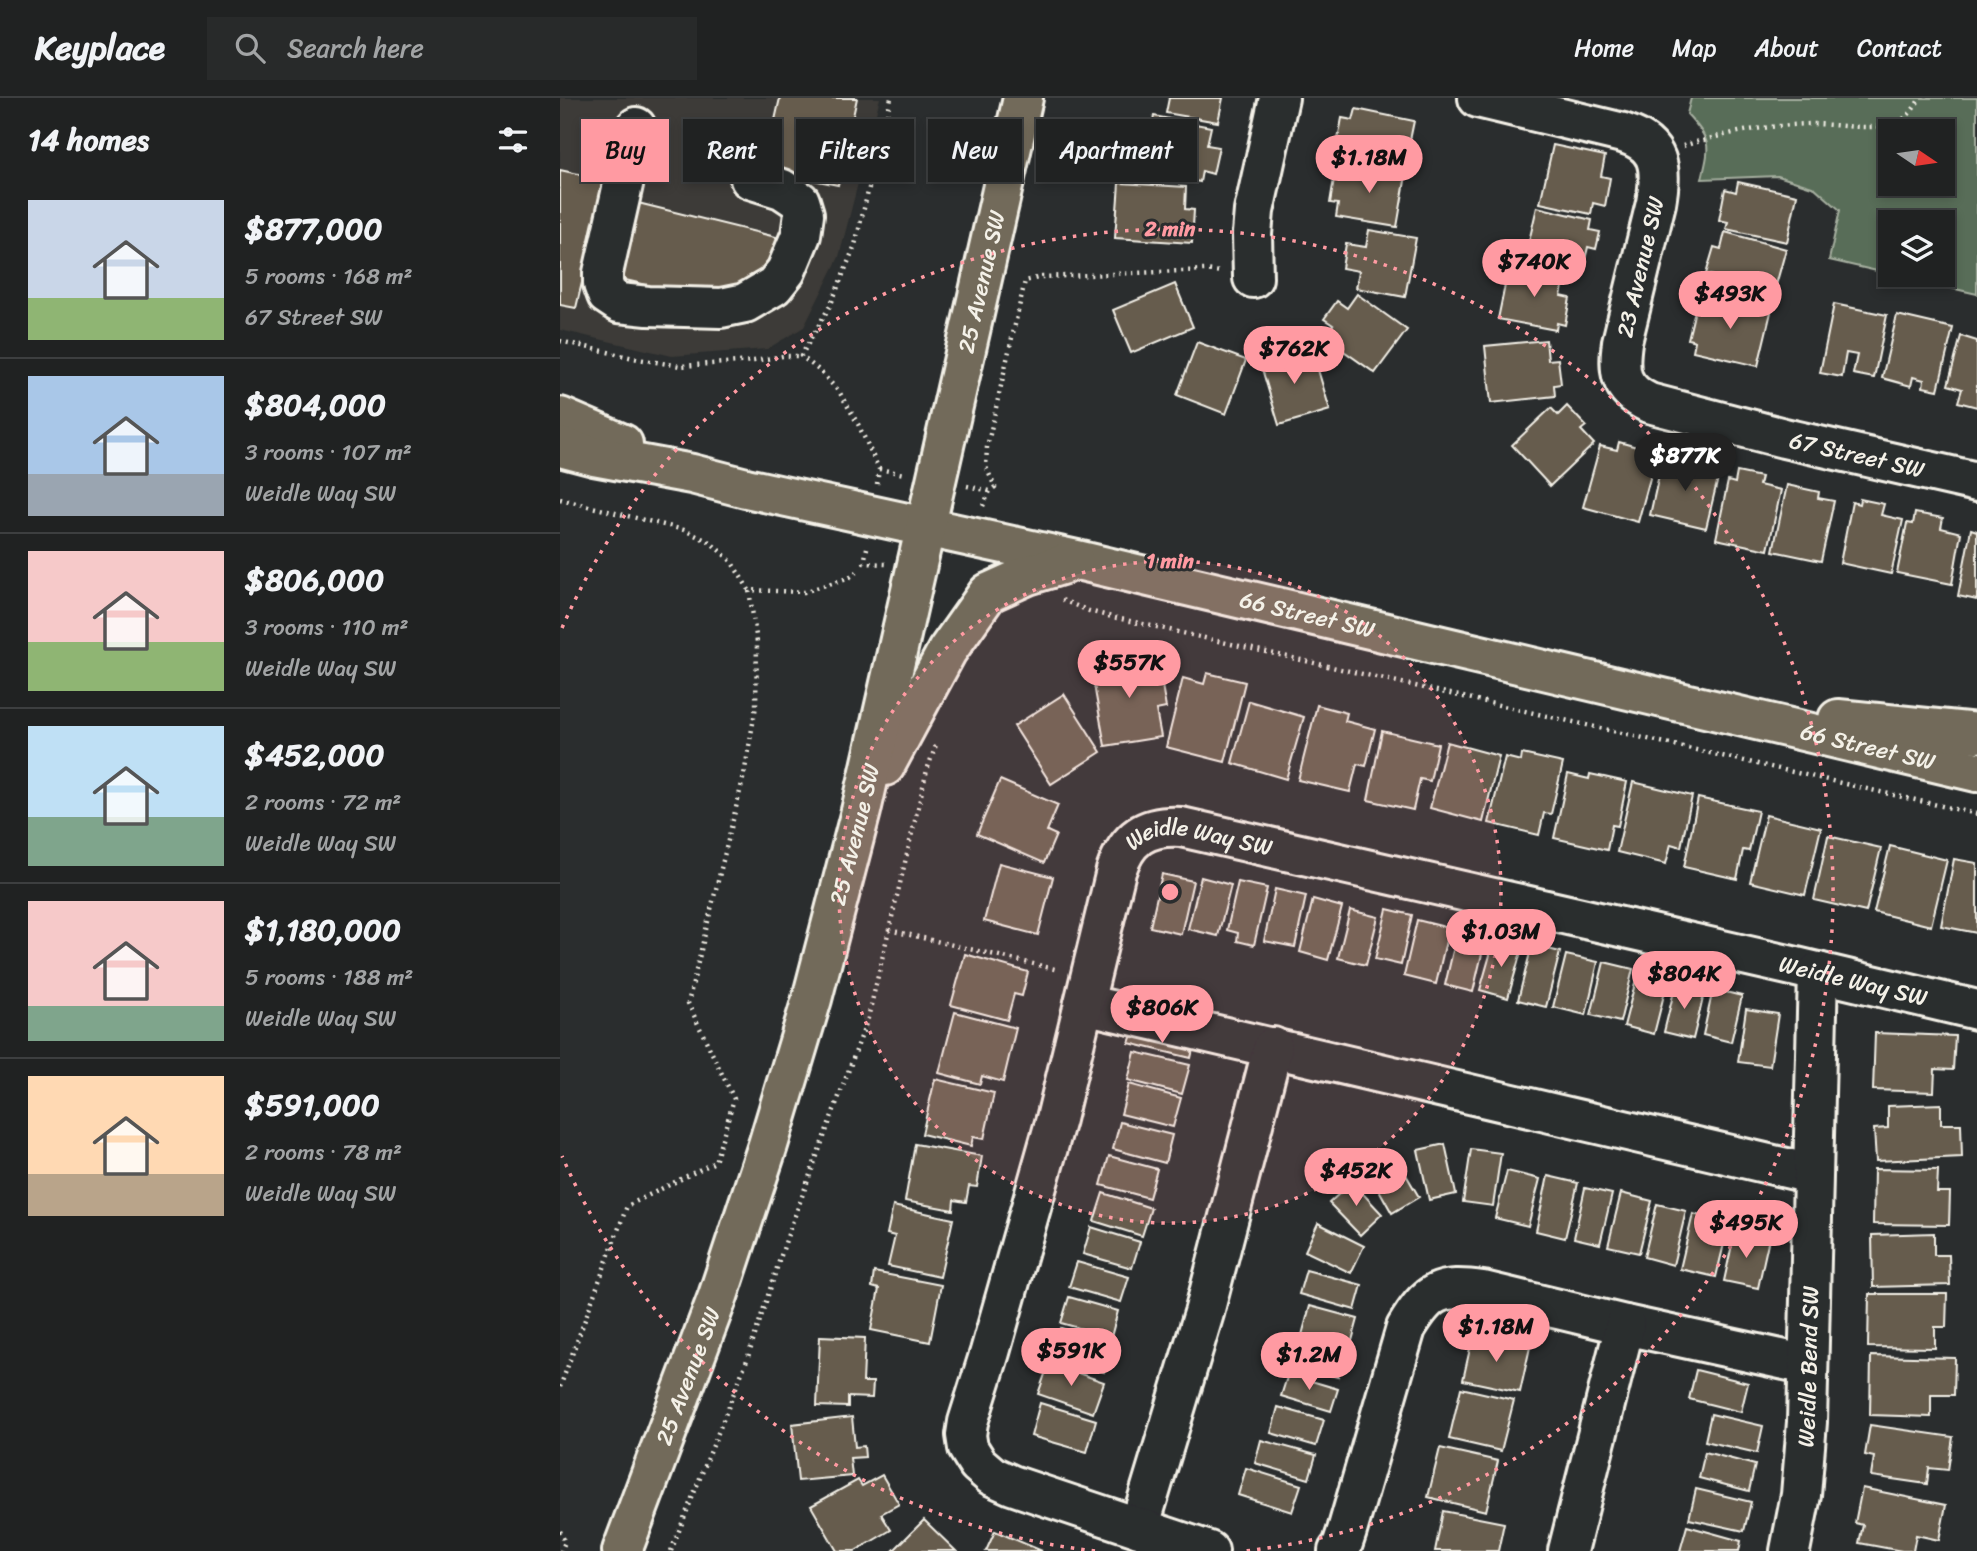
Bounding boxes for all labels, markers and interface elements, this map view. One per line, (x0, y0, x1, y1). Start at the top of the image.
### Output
search box (207, 17, 697, 80)
text: Keyplace (35, 19, 165, 77)
text: Search here (287, 25, 424, 71)
text: Home (1574, 27, 1634, 69)
text: Map (1672, 27, 1716, 69)
text: About (1754, 27, 1819, 69)
text: Contact (1857, 27, 1942, 69)
icon: search (231, 29, 269, 67)
text: 14 homes (28, 113, 149, 167)
chip: Buy (581, 119, 669, 182)
chip: Rent (683, 119, 782, 182)
chip: Filters (796, 119, 914, 182)
chip: New (928, 119, 1022, 182)
chip: Apartment (1036, 119, 1197, 182)
north arrow (1878, 119, 1955, 196)
map controls (1878, 119, 1955, 287)
icon: filters (494, 121, 532, 159)
pin: $1.18M (1312, 136, 1426, 195)
text: $1.18M (1332, 137, 1406, 178)
street label: 23 Avenue SW (1604, 192, 1677, 342)
text: $877,000 (245, 202, 383, 256)
street label: 25 Avenue SW (946, 206, 1018, 357)
text: 2 min (1144, 210, 1196, 248)
button: layers (1878, 210, 1955, 287)
icon: home (84, 228, 168, 312)
pin: $740K (1485, 240, 1583, 299)
text: $740K (1498, 241, 1570, 282)
text: 5 rooms · 168 m² (245, 256, 413, 297)
pin: $493K (1681, 272, 1779, 331)
text: $493K (1695, 273, 1765, 314)
text: 67 Street SW (245, 297, 382, 338)
pin: $762K (1245, 327, 1343, 386)
text: $762K (1260, 328, 1328, 369)
text: $804,000 (245, 378, 386, 432)
icon: home (84, 404, 168, 488)
street label: 67 Street SW (1785, 420, 1929, 491)
text: 3 rooms · 107 m² (245, 432, 412, 473)
pin: $877K (1636, 434, 1734, 493)
text: $877K (1650, 435, 1720, 476)
text: Weidle Way SW (245, 473, 397, 514)
text: 1 min (1146, 542, 1195, 580)
text: $806,000 (245, 553, 384, 607)
icon: home (84, 579, 168, 663)
street label: 66 Street SW (1236, 579, 1380, 651)
text: 3 rooms · 110 m² (245, 607, 409, 648)
pin: $557K (1080, 640, 1178, 700)
text: $557K (1094, 642, 1164, 683)
text: Weidle Way SW (245, 648, 397, 689)
street label: 66 Street SW (1796, 711, 1940, 783)
text: $452,000 (245, 728, 385, 782)
icon: home (84, 754, 168, 838)
street label: 25 Avenue SW (817, 759, 892, 910)
text: 2 rooms · 72 m² (245, 782, 401, 823)
street label: Weidle Way SW (1115, 807, 1277, 868)
text: Weidle Way SW (245, 823, 397, 864)
centre of rings (1158, 880, 1182, 904)
text: $1,180,000 (245, 903, 401, 957)
pin: $1.03M (1444, 910, 1558, 969)
text: $1.03M (1462, 911, 1540, 952)
icon: home (84, 929, 168, 1013)
street label: Weidle Way SW (1775, 944, 1932, 1019)
pin: $804K (1635, 951, 1733, 1011)
text: $804K (1648, 953, 1720, 994)
text: 5 rooms · 188 m² (245, 957, 413, 998)
pin: $806K (1113, 986, 1211, 1045)
text: $806K (1127, 987, 1197, 1028)
text: Weidle Way SW (245, 998, 397, 1039)
text: $591,000 (245, 1078, 380, 1132)
icon: home (84, 1104, 168, 1188)
text: 2 rooms · 78 m² (245, 1132, 402, 1173)
pin: $452K (1307, 1148, 1405, 1208)
text: $452K (1320, 1150, 1392, 1191)
text: Weidle Way SW (245, 1173, 397, 1214)
pin: $495K (1697, 1200, 1795, 1260)
text: $495K (1710, 1202, 1782, 1243)
street label: Weidle Bend SW (1785, 1285, 1831, 1449)
street label: 25 Avenue SW (644, 1300, 733, 1451)
pin: $1.18M (1439, 1304, 1553, 1364)
text: $1.18M (1459, 1306, 1533, 1347)
pin: $591K (1022, 1328, 1120, 1388)
text: $591K (1037, 1330, 1105, 1371)
pin: $1.2M (1260, 1332, 1358, 1392)
text: $1.2M (1277, 1334, 1341, 1375)

